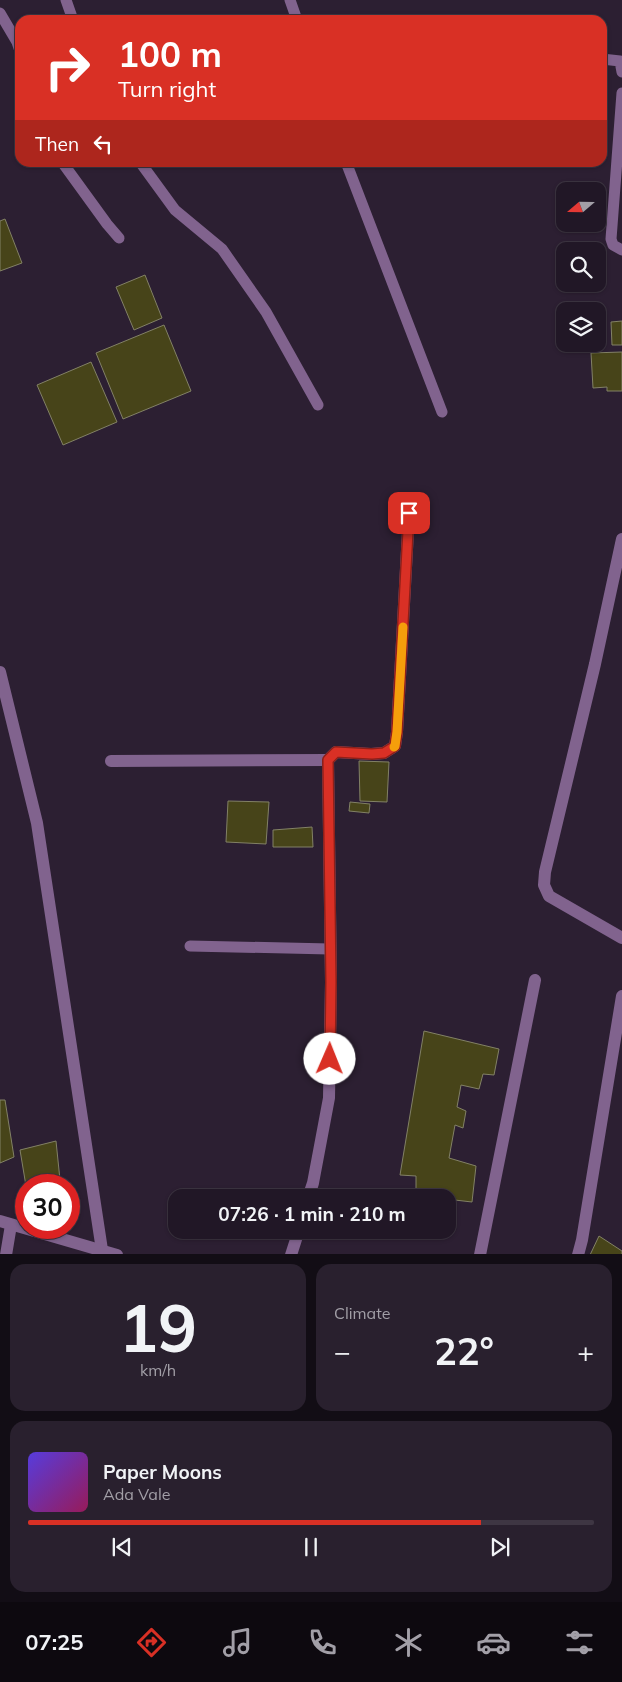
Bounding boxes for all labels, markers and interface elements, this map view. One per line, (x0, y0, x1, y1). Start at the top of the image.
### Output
text: 100 m (118, 32, 222, 76)
icon: right (35, 35, 100, 100)
text: Turn right (118, 75, 216, 103)
icon: left (89, 130, 117, 158)
text: Then (35, 132, 79, 156)
north arrow (556, 182, 606, 232)
map controls (556, 182, 606, 352)
button: search (556, 242, 606, 292)
button: layers (556, 302, 606, 352)
pin (388, 492, 430, 534)
icon: arrive (395, 499, 423, 527)
position arrow (303, 1032, 355, 1084)
speed limit sign: 30 (15, 1174, 80, 1239)
text: 07:26 · 1 min · 210 m (218, 1202, 406, 1226)
text: 19 (119, 1287, 197, 1368)
text: Climate (334, 1303, 390, 1323)
text: 22° (434, 1327, 494, 1375)
text: − (334, 1334, 351, 1369)
text: + (577, 1334, 594, 1369)
text: km/h (140, 1360, 176, 1380)
text: Paper Moons (103, 1460, 222, 1484)
text: Ada Vale (103, 1484, 170, 1504)
icon: previous (108, 1533, 136, 1561)
icon: pause (297, 1533, 325, 1561)
icon: next (486, 1533, 514, 1561)
icon: directions (134, 1625, 169, 1660)
icon: music (220, 1625, 255, 1660)
icon: phone (305, 1625, 340, 1660)
icon: climate (391, 1625, 426, 1660)
icon: car (476, 1625, 511, 1660)
icon: filters (562, 1625, 597, 1660)
text: 07:25 (25, 1628, 84, 1656)

